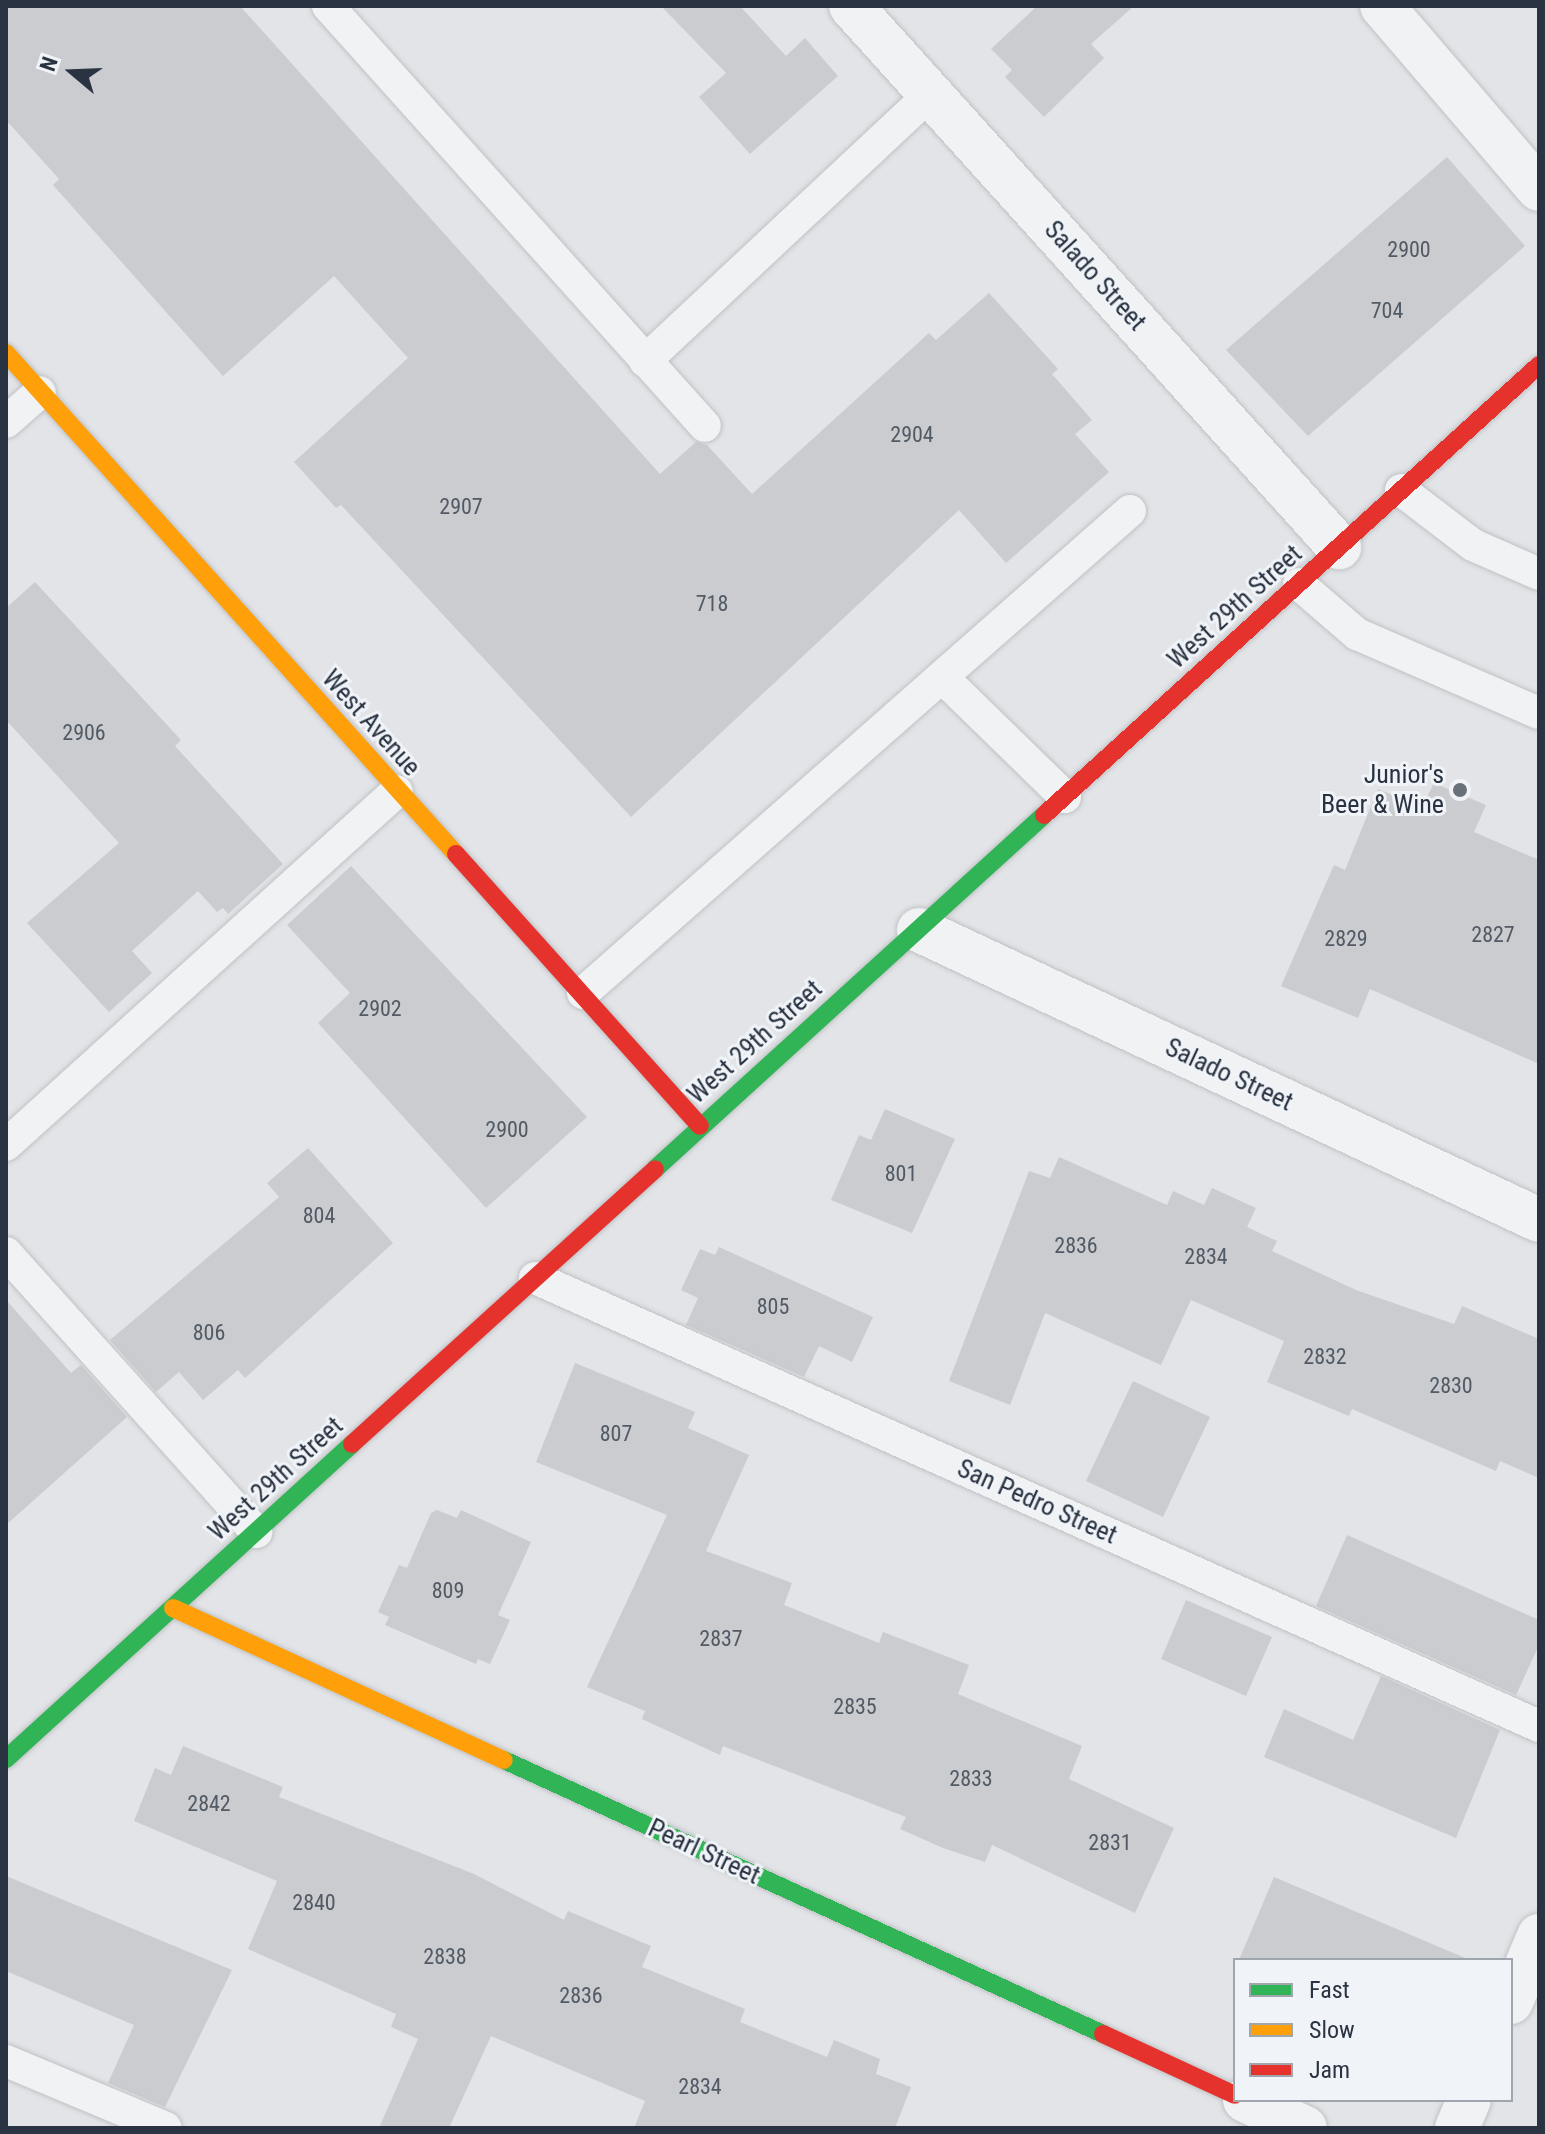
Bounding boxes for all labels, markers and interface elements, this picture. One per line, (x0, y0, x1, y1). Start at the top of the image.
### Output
north arrow (32, 32, 112, 112)
text: N (35, 54, 63, 74)
street label: Salado Street (1038, 215, 1152, 337)
house number: 2900 (1387, 237, 1431, 263)
house number: 704 (1371, 298, 1403, 324)
house number: 2904 (890, 422, 934, 448)
house number: 2907 (439, 494, 483, 520)
street label: West 29th Street (1161, 539, 1309, 675)
house number: 718 (696, 591, 728, 617)
street label: West Avenue (315, 664, 427, 782)
house number: 2906 (62, 720, 106, 746)
place label: Junior's Beer & Wine (1321, 759, 1444, 820)
marker: Junior's Beer & Wine (1451, 781, 1469, 799)
house number: 2827 (1471, 922, 1515, 948)
house number: 2829 (1324, 926, 1368, 952)
street label: West 29th Street (681, 974, 829, 1110)
house number: 2902 (358, 996, 402, 1022)
street label: Salado Street (1160, 1032, 1298, 1118)
house number: 2900 (485, 1117, 529, 1143)
house number: 801 (885, 1161, 917, 1187)
house number: 804 (303, 1203, 335, 1229)
house number: 2836 (1054, 1233, 1098, 1259)
house number: 2834 (1184, 1244, 1228, 1270)
house number: 805 (757, 1294, 789, 1320)
house number: 806 (193, 1320, 225, 1346)
house number: 2832 (1303, 1344, 1347, 1370)
house number: 2830 (1429, 1373, 1473, 1399)
street label: West 29th Street (202, 1411, 350, 1547)
house number: 807 (600, 1421, 632, 1447)
street label: San Pedro Street (952, 1453, 1122, 1551)
house number: 809 (432, 1578, 464, 1604)
house number: 2837 (699, 1626, 743, 1652)
house number: 2835 (833, 1694, 877, 1720)
house number: 2833 (949, 1766, 993, 1792)
house number: 2842 (187, 1791, 231, 1817)
street label: Pearl Street (643, 1813, 765, 1891)
house number: 2831 (1088, 1830, 1132, 1856)
house number: 2840 (292, 1890, 336, 1916)
house number: 2838 (423, 1944, 467, 1970)
legend (1233, 1958, 1513, 2102)
text: Fast (1309, 1976, 1350, 2004)
house number: 2836 (559, 1983, 603, 2009)
text: Slow (1309, 2016, 1355, 2044)
text: Jam (1309, 2056, 1350, 2084)
house number: 2834 (678, 2074, 722, 2100)

